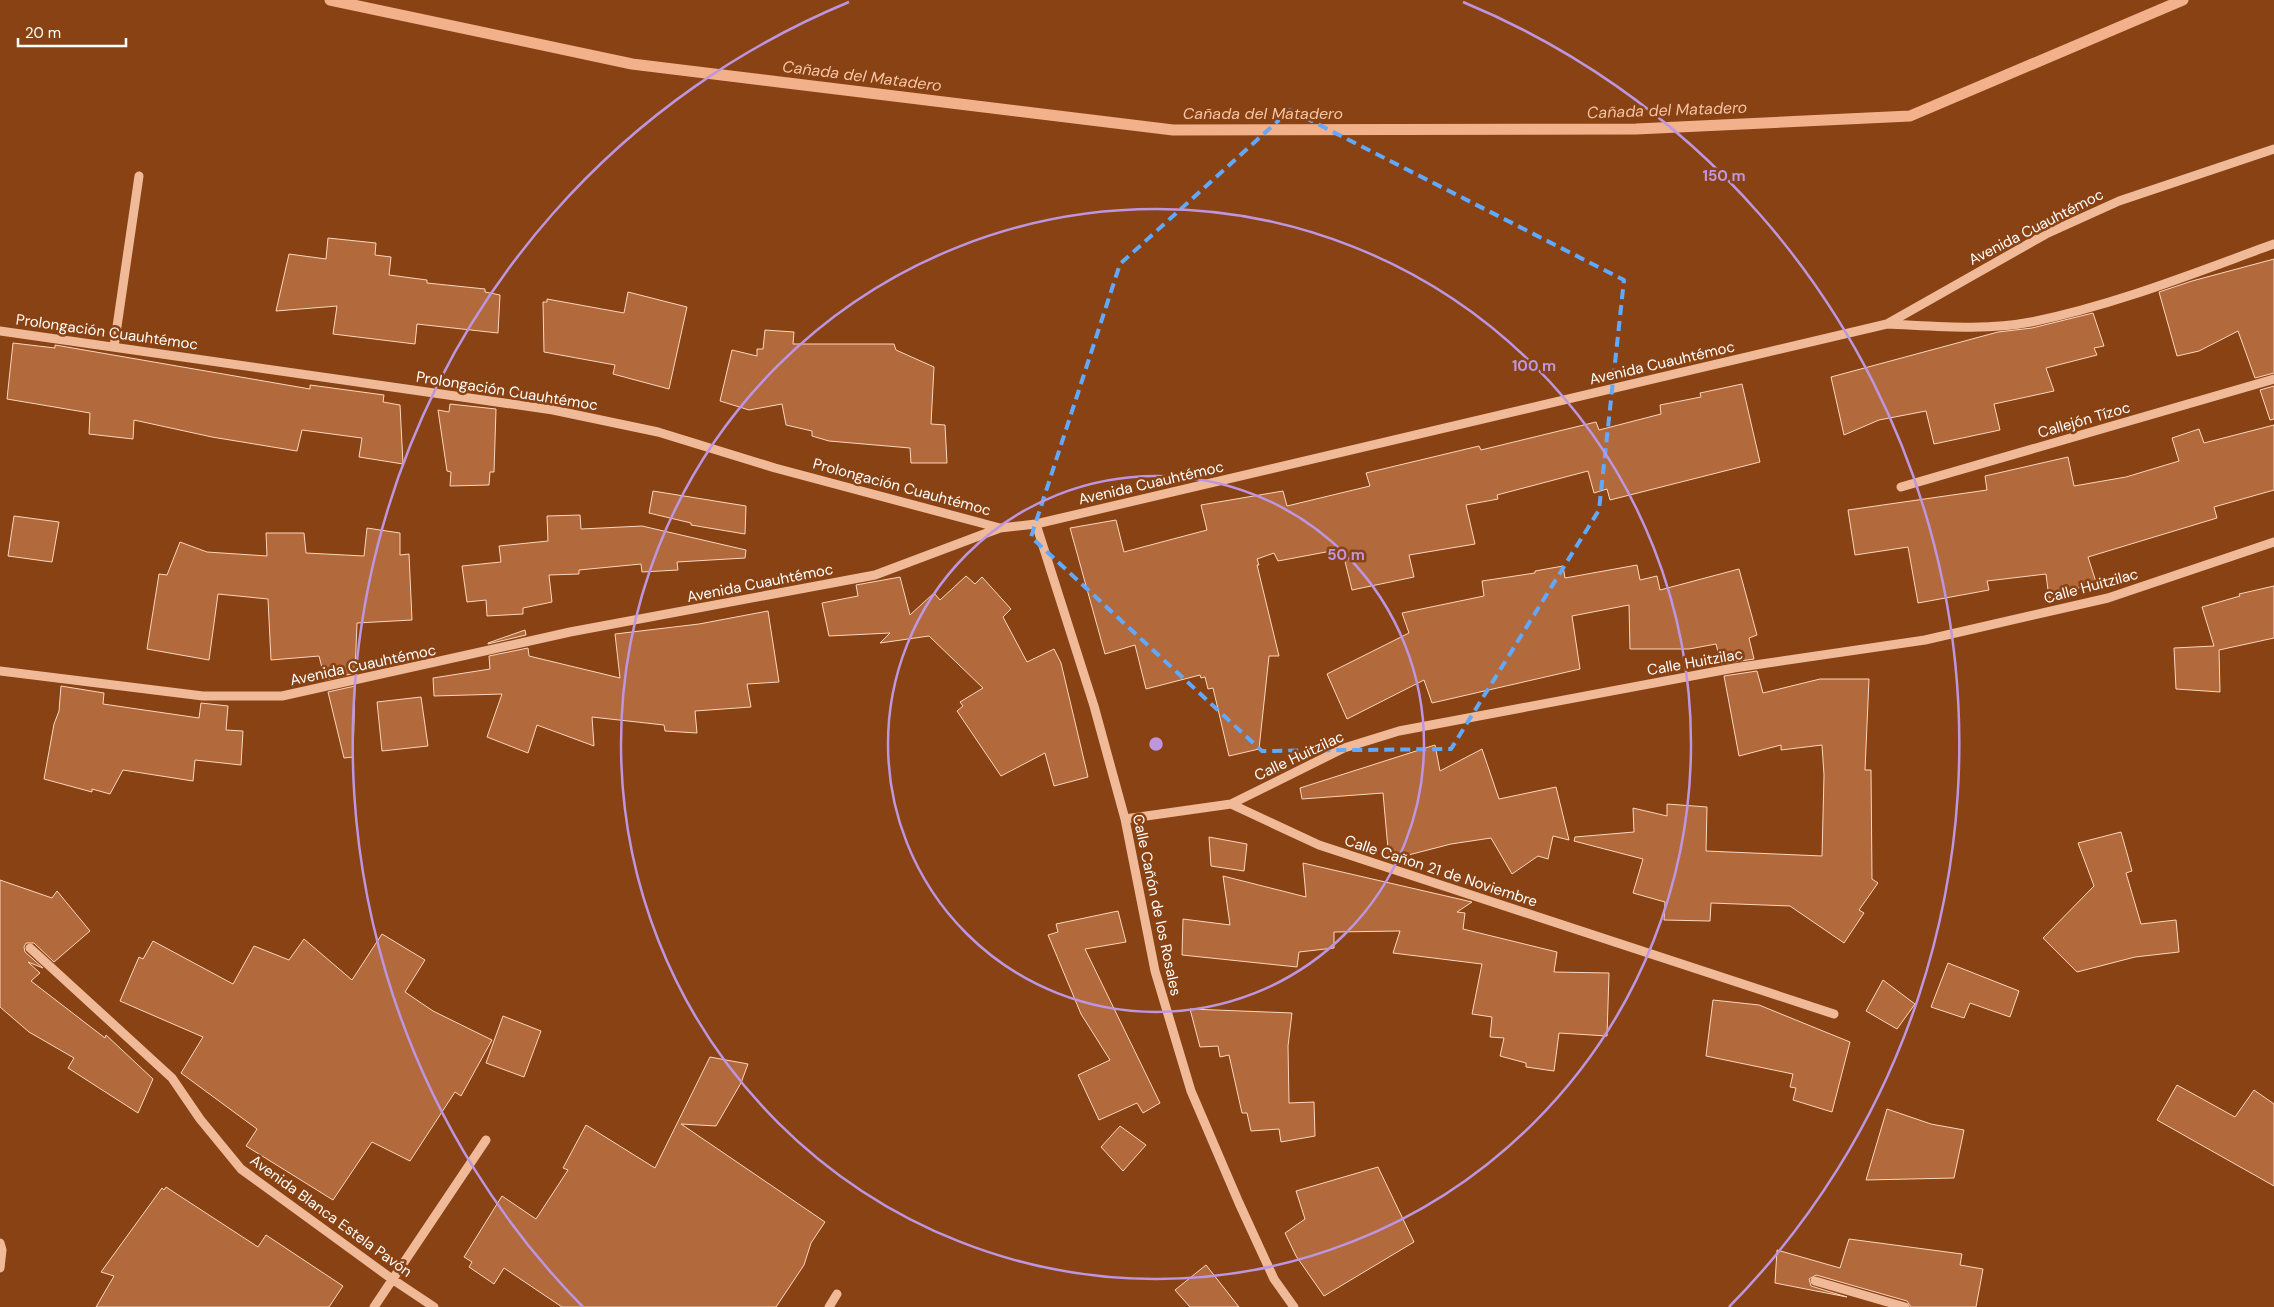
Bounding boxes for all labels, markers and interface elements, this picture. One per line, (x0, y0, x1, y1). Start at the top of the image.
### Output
scale bar (18, 15, 125, 47)
text: 20 m (25, 23, 61, 43)
water label: Cañada del Matadero (781, 56, 943, 96)
water label: Cañada del Matadero (1587, 97, 1747, 123)
water label: Cañada del Matadero (1183, 103, 1343, 124)
text: 150 m (1703, 166, 1746, 186)
street label: Avenida Cuauhtémoc (1965, 184, 2107, 270)
street label: Prolongación Cuauhtémoc (15, 309, 199, 355)
street label: Avenida Cuauhtémoc (1587, 337, 1737, 389)
text: 100 m (1512, 356, 1556, 376)
street label: Prolongación Cuauhtémoc (415, 367, 599, 415)
street label: Callejón Tízoc (2035, 397, 2133, 443)
street label: Prolongación Cuauhtémoc (811, 454, 993, 520)
street label: Avenida Cuauhtémoc (1076, 457, 1226, 509)
text: 50 m (1327, 545, 1365, 565)
street label: Avenida Cuauhtémoc (685, 559, 835, 607)
street label: Calle Huitzilac (2042, 564, 2140, 608)
street label: Avenida Cuauhtémoc (288, 640, 438, 690)
street label: Calle Huitzilac (1646, 644, 1744, 680)
street label: Calle Huitzilac (1251, 726, 1347, 786)
centre of rings (1147, 735, 1165, 753)
street label: Calle Cañón de los Rosales (1128, 812, 1186, 998)
street label: Calle Cañon 21 de Noviembre (1342, 830, 1540, 912)
street label: Avenida Blanca Estela Pavón (246, 1150, 416, 1282)

